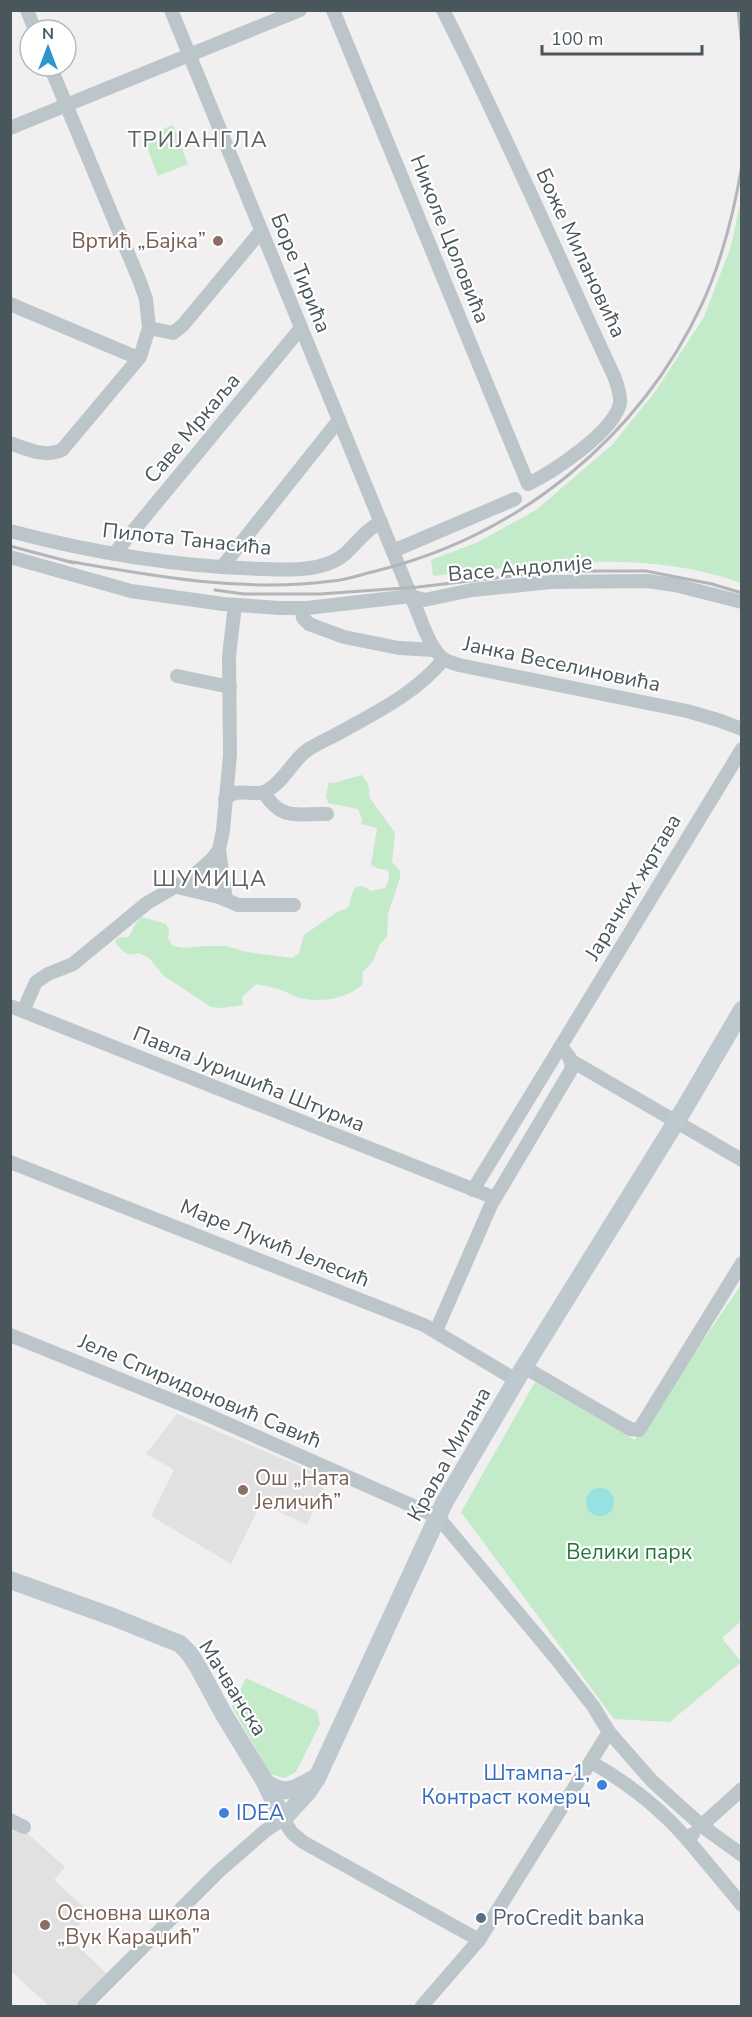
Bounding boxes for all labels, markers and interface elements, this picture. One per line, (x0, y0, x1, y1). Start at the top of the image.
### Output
north arrow (18, 18, 78, 78)
scale bar (542, 18, 702, 56)
text: N (42, 23, 54, 45)
text: 100 m (551, 27, 603, 51)
district label: ТРИЈАНГЛА (128, 125, 268, 155)
street label: Николе Цоловића (403, 151, 497, 327)
street label: Боже Милановића (529, 164, 633, 342)
street label: Боре Тирића (264, 209, 338, 337)
place label: Вртић „Бајка” (71, 227, 206, 255)
marker: Вртић „Бајка” (211, 234, 225, 248)
street label: Саве Мркаља (138, 367, 246, 489)
street label: Пилота Танасића (101, 516, 273, 562)
street label: Васе Андолије (447, 548, 593, 588)
street label: Јанка Веселиновића (460, 629, 663, 699)
street label: Јарачких жртава (578, 809, 688, 966)
district label: ШУМИЦА (153, 864, 267, 894)
street label: Павла Јуришића Штурма (129, 1020, 369, 1138)
street label: Маре Лукић Јелесић (176, 1192, 374, 1294)
street label: Јеле Спиридоновић Савић (73, 1327, 326, 1455)
street label: Краља Милана (401, 1382, 497, 1526)
place label: Ош „Ната Јеличић” (254, 1464, 350, 1516)
marker: Ош „Ната Јеличић” (236, 1483, 250, 1497)
park label: Велики парк (566, 1538, 693, 1566)
street label: Мачванска (192, 1635, 274, 1741)
place label: Штампа-1, Контраст комерц (422, 1759, 590, 1811)
marker: Штампа-1, Контраст комерц (595, 1778, 609, 1792)
place label: IDEA (236, 1799, 284, 1827)
marker: IDEA (217, 1806, 231, 1820)
place label: Основна школа „Вук Караџић” (57, 1899, 211, 1951)
place label: ProCredit banka (493, 1904, 645, 1932)
marker: ProCredit banka (474, 1911, 488, 1925)
marker: Основна школа „Вук Караџић” (38, 1918, 52, 1932)

